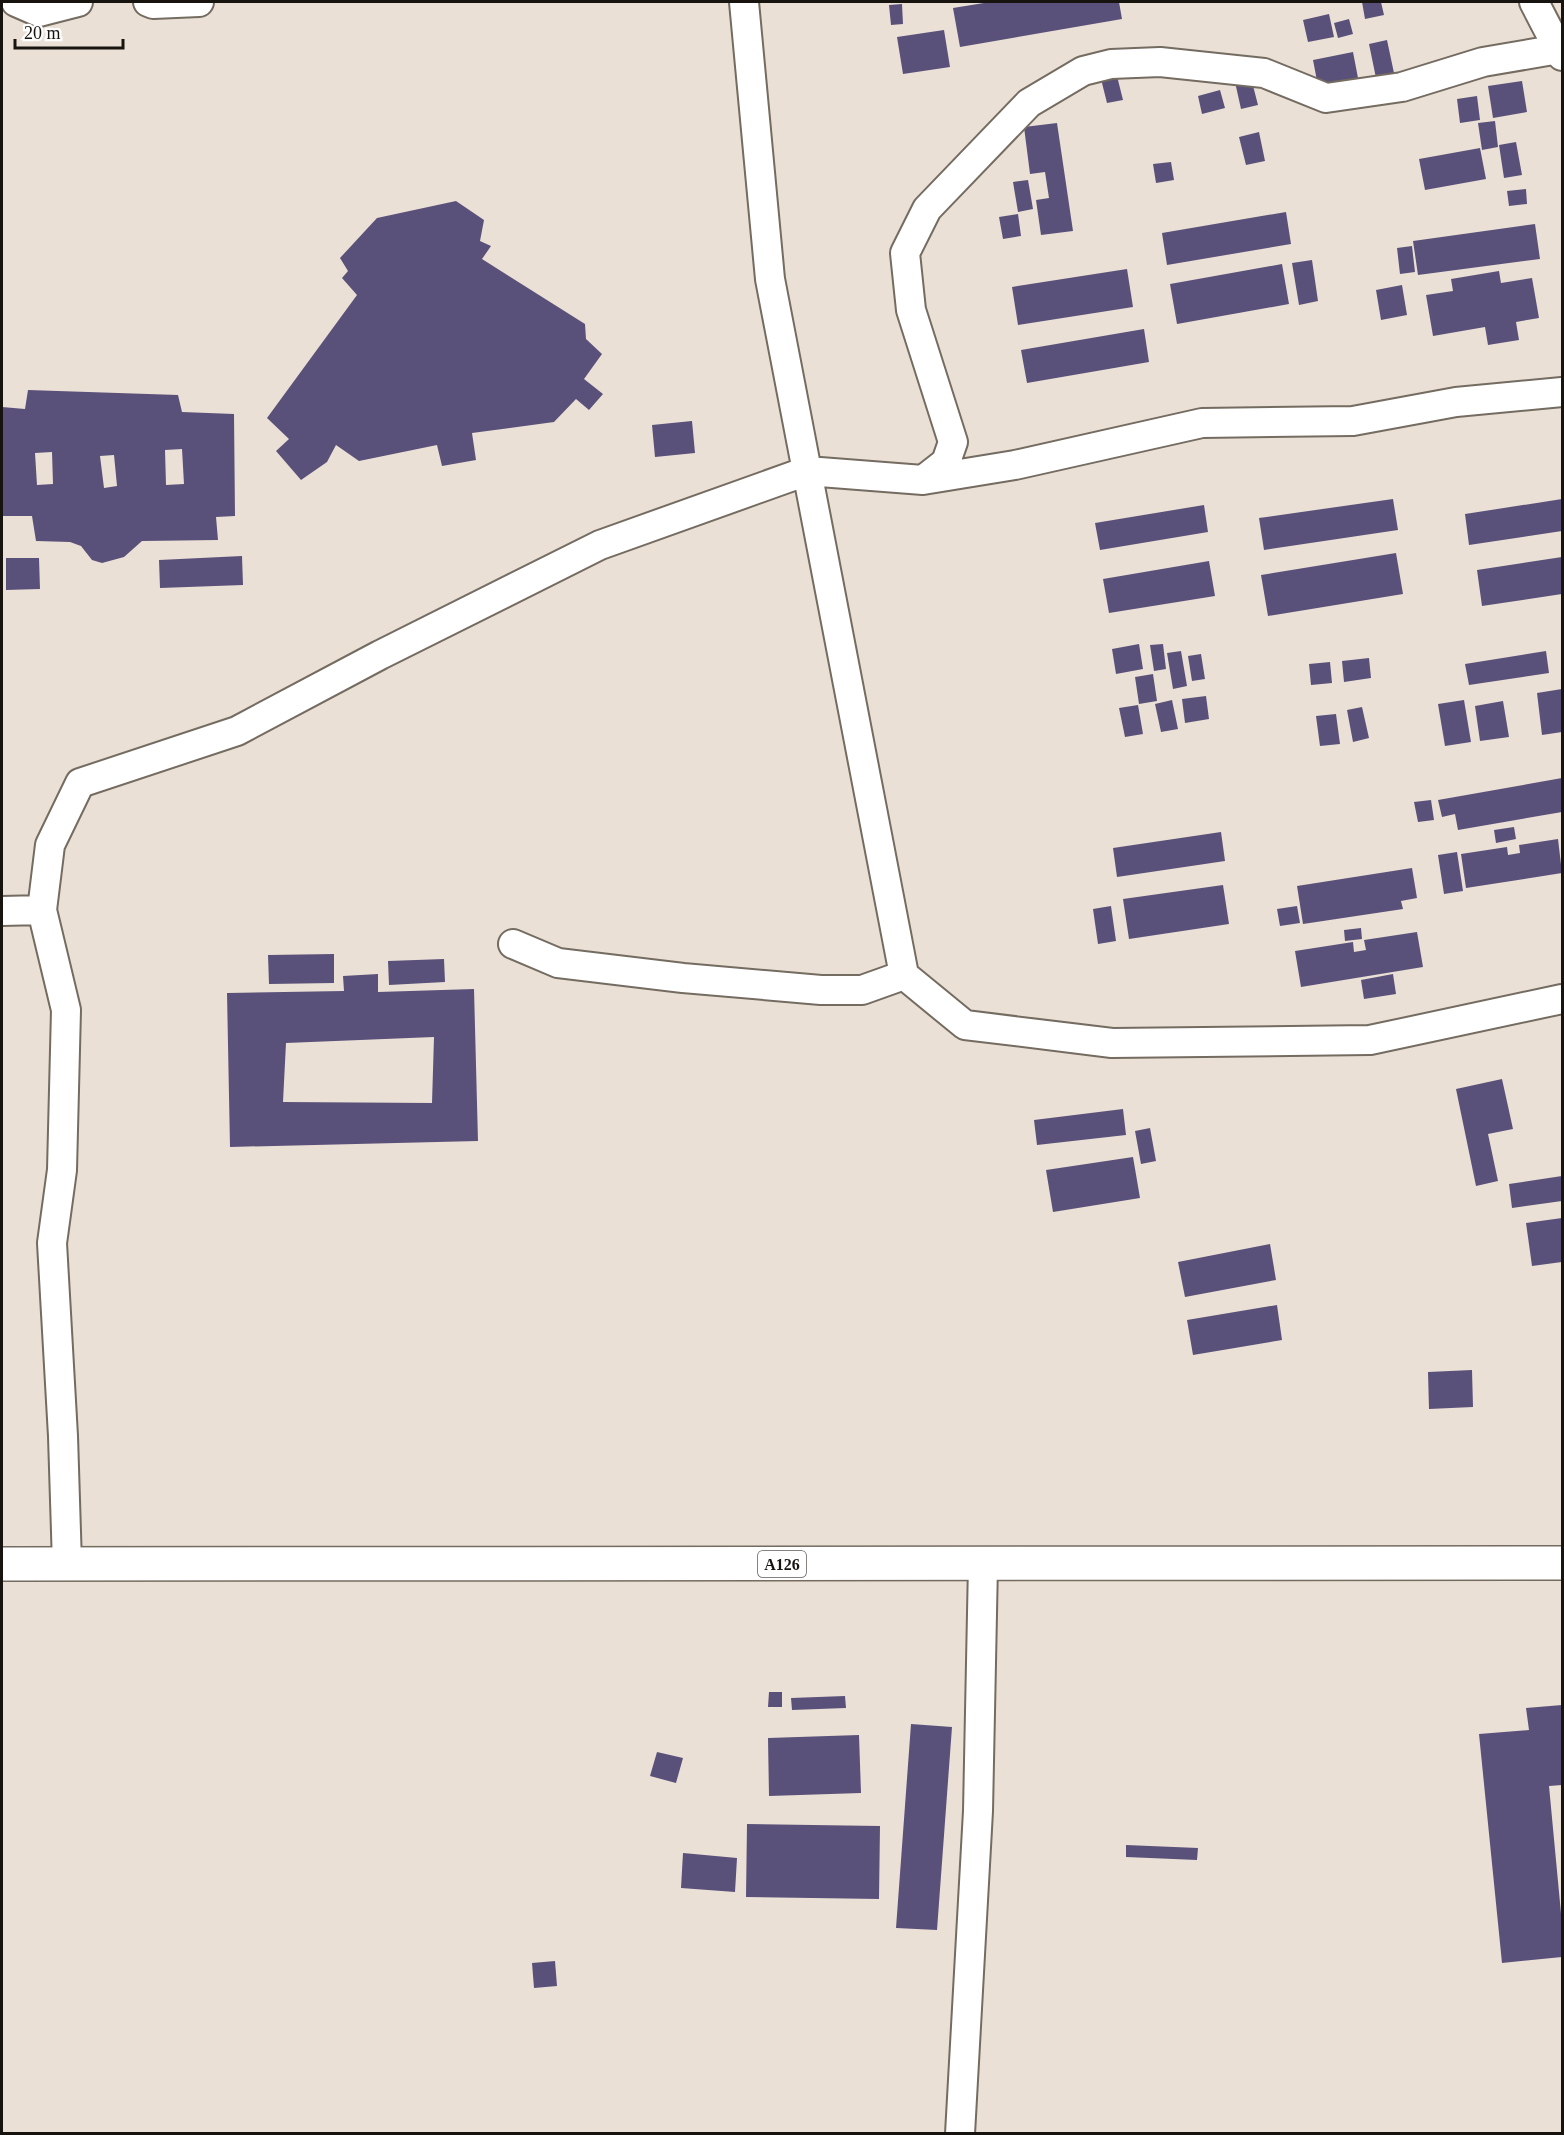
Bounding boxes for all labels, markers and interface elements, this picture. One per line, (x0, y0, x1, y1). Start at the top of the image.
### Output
scale bar (15, 12, 123, 50)
text: 20 m (24, 23, 61, 43)
road number: A126 (758, 1551, 806, 1577)

